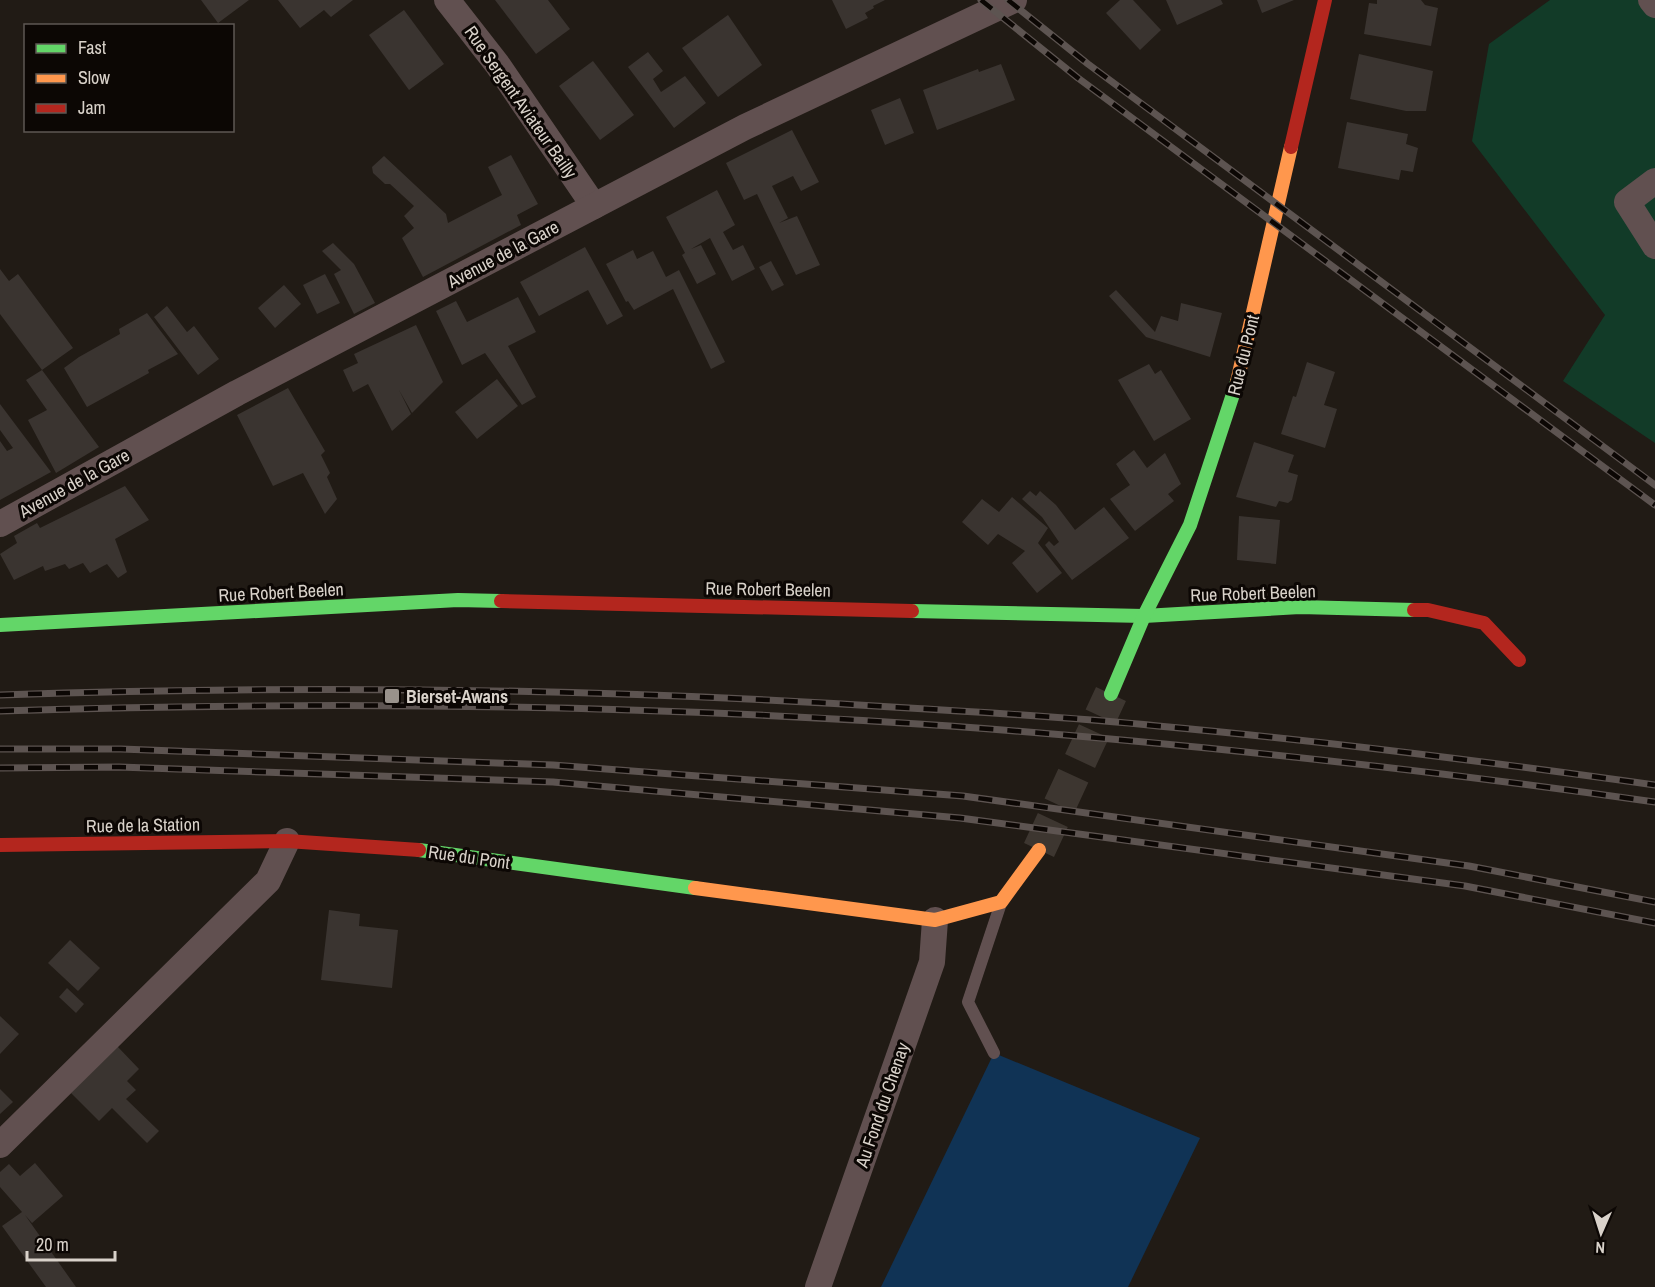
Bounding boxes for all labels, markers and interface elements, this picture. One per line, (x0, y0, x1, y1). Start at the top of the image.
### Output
street label: Rue Sergent Aviateur Bailly (459, 21, 584, 184)
legend (24, 24, 234, 132)
text: Fast (78, 35, 106, 60)
text: Slow (78, 65, 110, 90)
text: Jam (78, 95, 106, 120)
street label: Avenue de la Gare (442, 214, 563, 294)
street label: Rue du Pont (1221, 312, 1265, 398)
street label: Avenue de la Gare (13, 442, 134, 524)
street label: Rue Robert Beelen (705, 575, 831, 603)
street label: Rue Robert Beelen (218, 576, 344, 608)
street label: Rue Robert Beelen (1190, 578, 1316, 608)
place label: Bierset-Awans (406, 684, 508, 709)
marker: Bierset-Awans (383, 687, 401, 705)
street label: Rue de la Station (86, 812, 200, 838)
street label: Rue du Pont (427, 839, 511, 875)
street label: Au Fond du Chenay (849, 1039, 915, 1172)
north arrow (1571, 1203, 1631, 1263)
scale bar (27, 1224, 116, 1262)
text: 20 m (36, 1232, 69, 1257)
text: N (1595, 1237, 1606, 1259)

